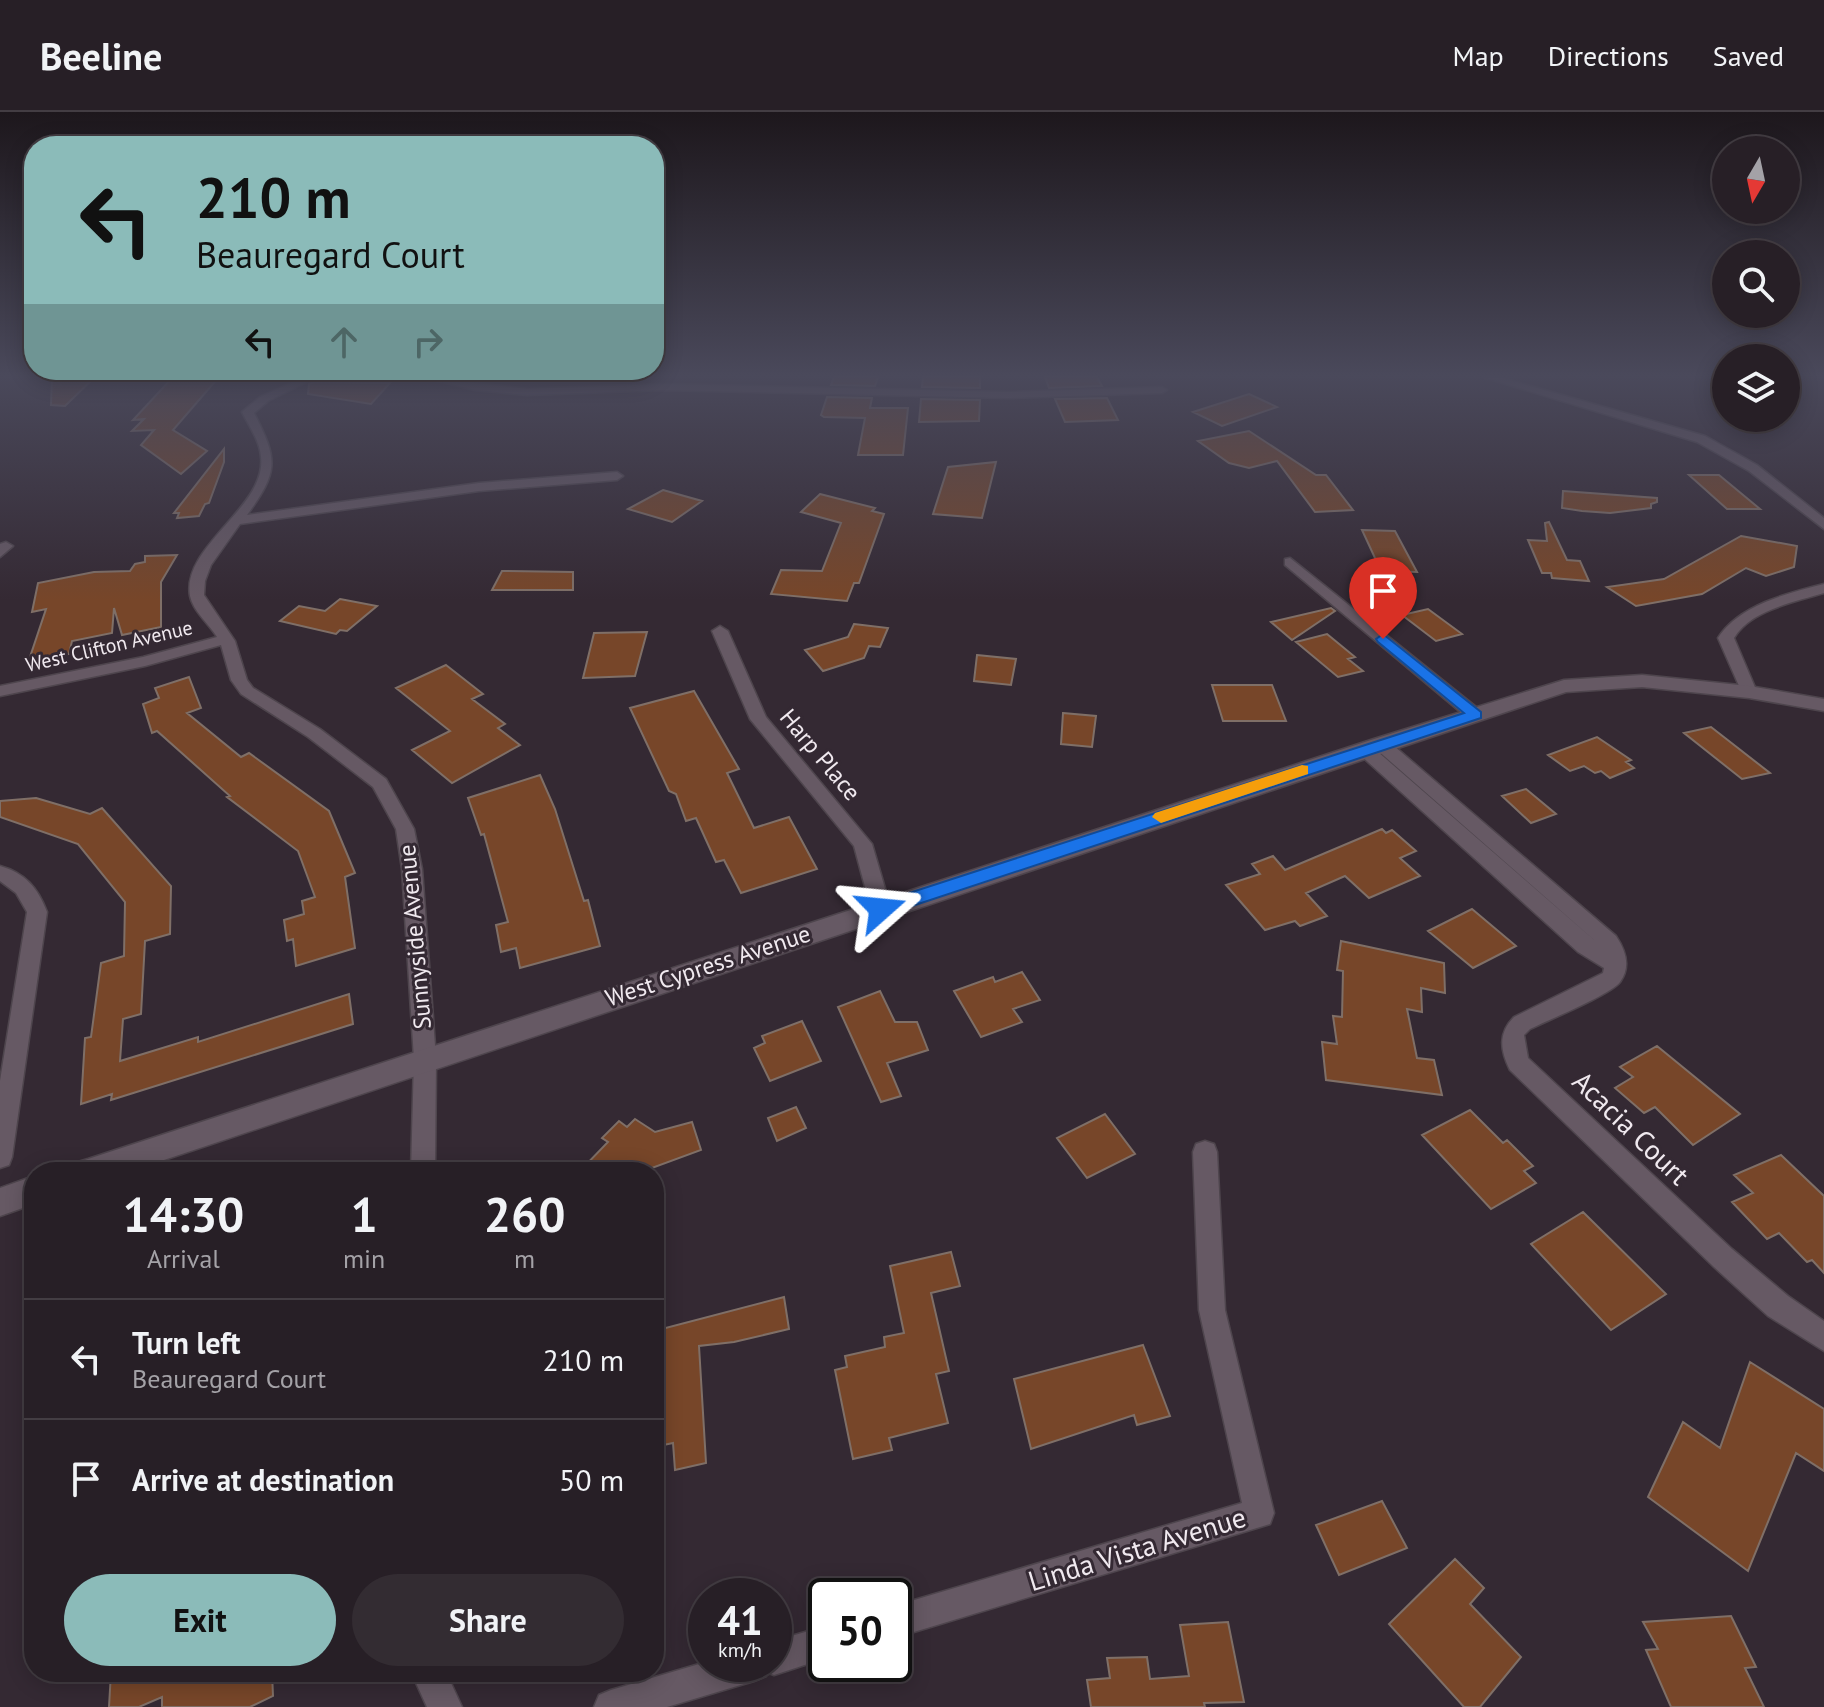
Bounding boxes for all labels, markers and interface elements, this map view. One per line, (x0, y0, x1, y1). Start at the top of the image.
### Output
text: Beeline (40, 31, 162, 80)
text: Map (1453, 37, 1504, 74)
text: Directions (1548, 37, 1669, 74)
text: Saved (1713, 37, 1784, 74)
north arrow (1712, 136, 1800, 224)
map controls (1712, 136, 1800, 432)
text: 210 m (196, 161, 351, 233)
icon: left (64, 168, 168, 272)
text: Beauregard Court (196, 231, 465, 278)
button: search (1712, 240, 1800, 328)
icon: left (238, 320, 282, 364)
icon: ahead (322, 320, 366, 364)
icon: right (406, 320, 450, 364)
button: layers (1712, 344, 1800, 432)
pin (1349, 557, 1417, 639)
icon: arrive (1361, 569, 1405, 613)
street label: West Clifton Avenue (23, 614, 195, 678)
street label: Harp Place (773, 702, 868, 807)
street label: Sunnyside Avenue (391, 843, 438, 1031)
position arrow (839, 867, 923, 951)
street label: West Cypress Avenue (601, 918, 814, 1013)
street label: Acacia Court (1565, 1063, 1698, 1193)
text: 14:30 (123, 1183, 244, 1245)
text: 1 (350, 1183, 378, 1245)
text: 260 (484, 1183, 565, 1245)
text: Arrival (147, 1242, 220, 1275)
text: min (343, 1242, 385, 1275)
text: m (514, 1242, 535, 1275)
text: Turn left (132, 1323, 240, 1362)
icon: left (64, 1337, 108, 1381)
text: 210 m (543, 1340, 624, 1379)
text: Beauregard Court (132, 1362, 326, 1395)
icon: arrive (64, 1457, 108, 1501)
text: Arrive at destination (132, 1460, 394, 1499)
text: 50 m (559, 1460, 624, 1499)
street label: Linda Vista Avenue (1024, 1498, 1250, 1599)
button: Exit (64, 1574, 336, 1666)
button: Share (352, 1574, 624, 1666)
speed limit sign: 50 (808, 1578, 912, 1682)
text: 41 (717, 1594, 763, 1646)
text: km/h (718, 1637, 762, 1663)

